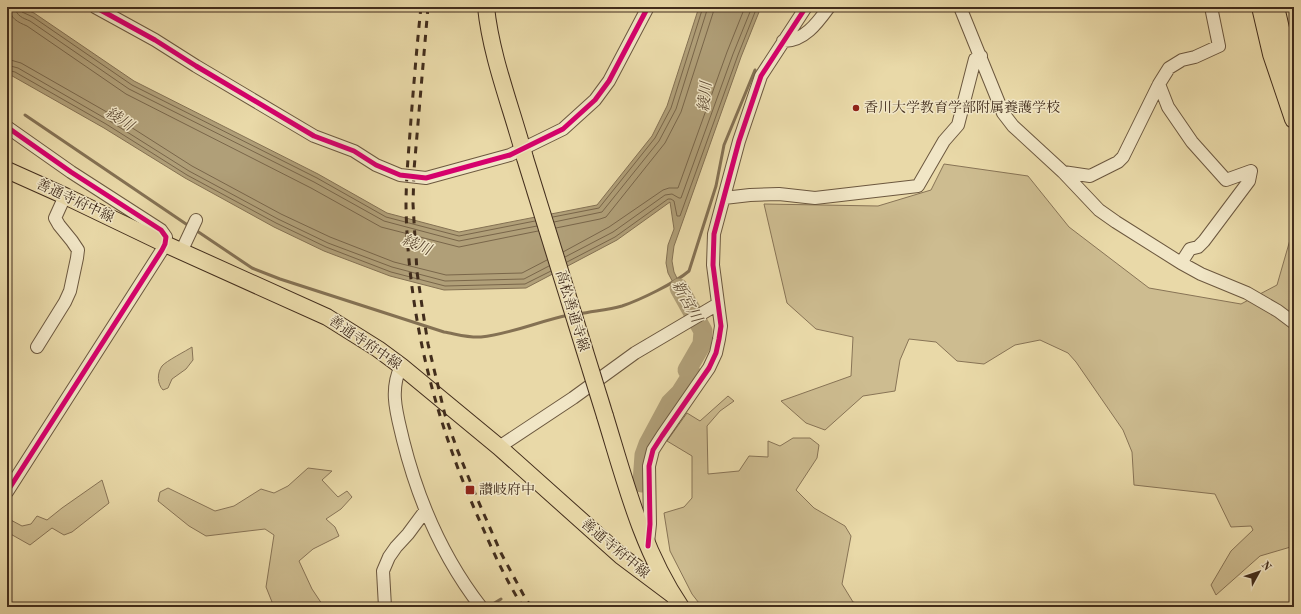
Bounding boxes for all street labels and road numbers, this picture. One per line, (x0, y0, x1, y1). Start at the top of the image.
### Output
street label: 善通寺府中線 (34, 176, 116, 225)
street label: 高松善通寺線 (553, 268, 592, 353)
street label: 善通寺府中線 (326, 313, 404, 372)
street label: 善通寺府中線 (578, 516, 652, 581)

